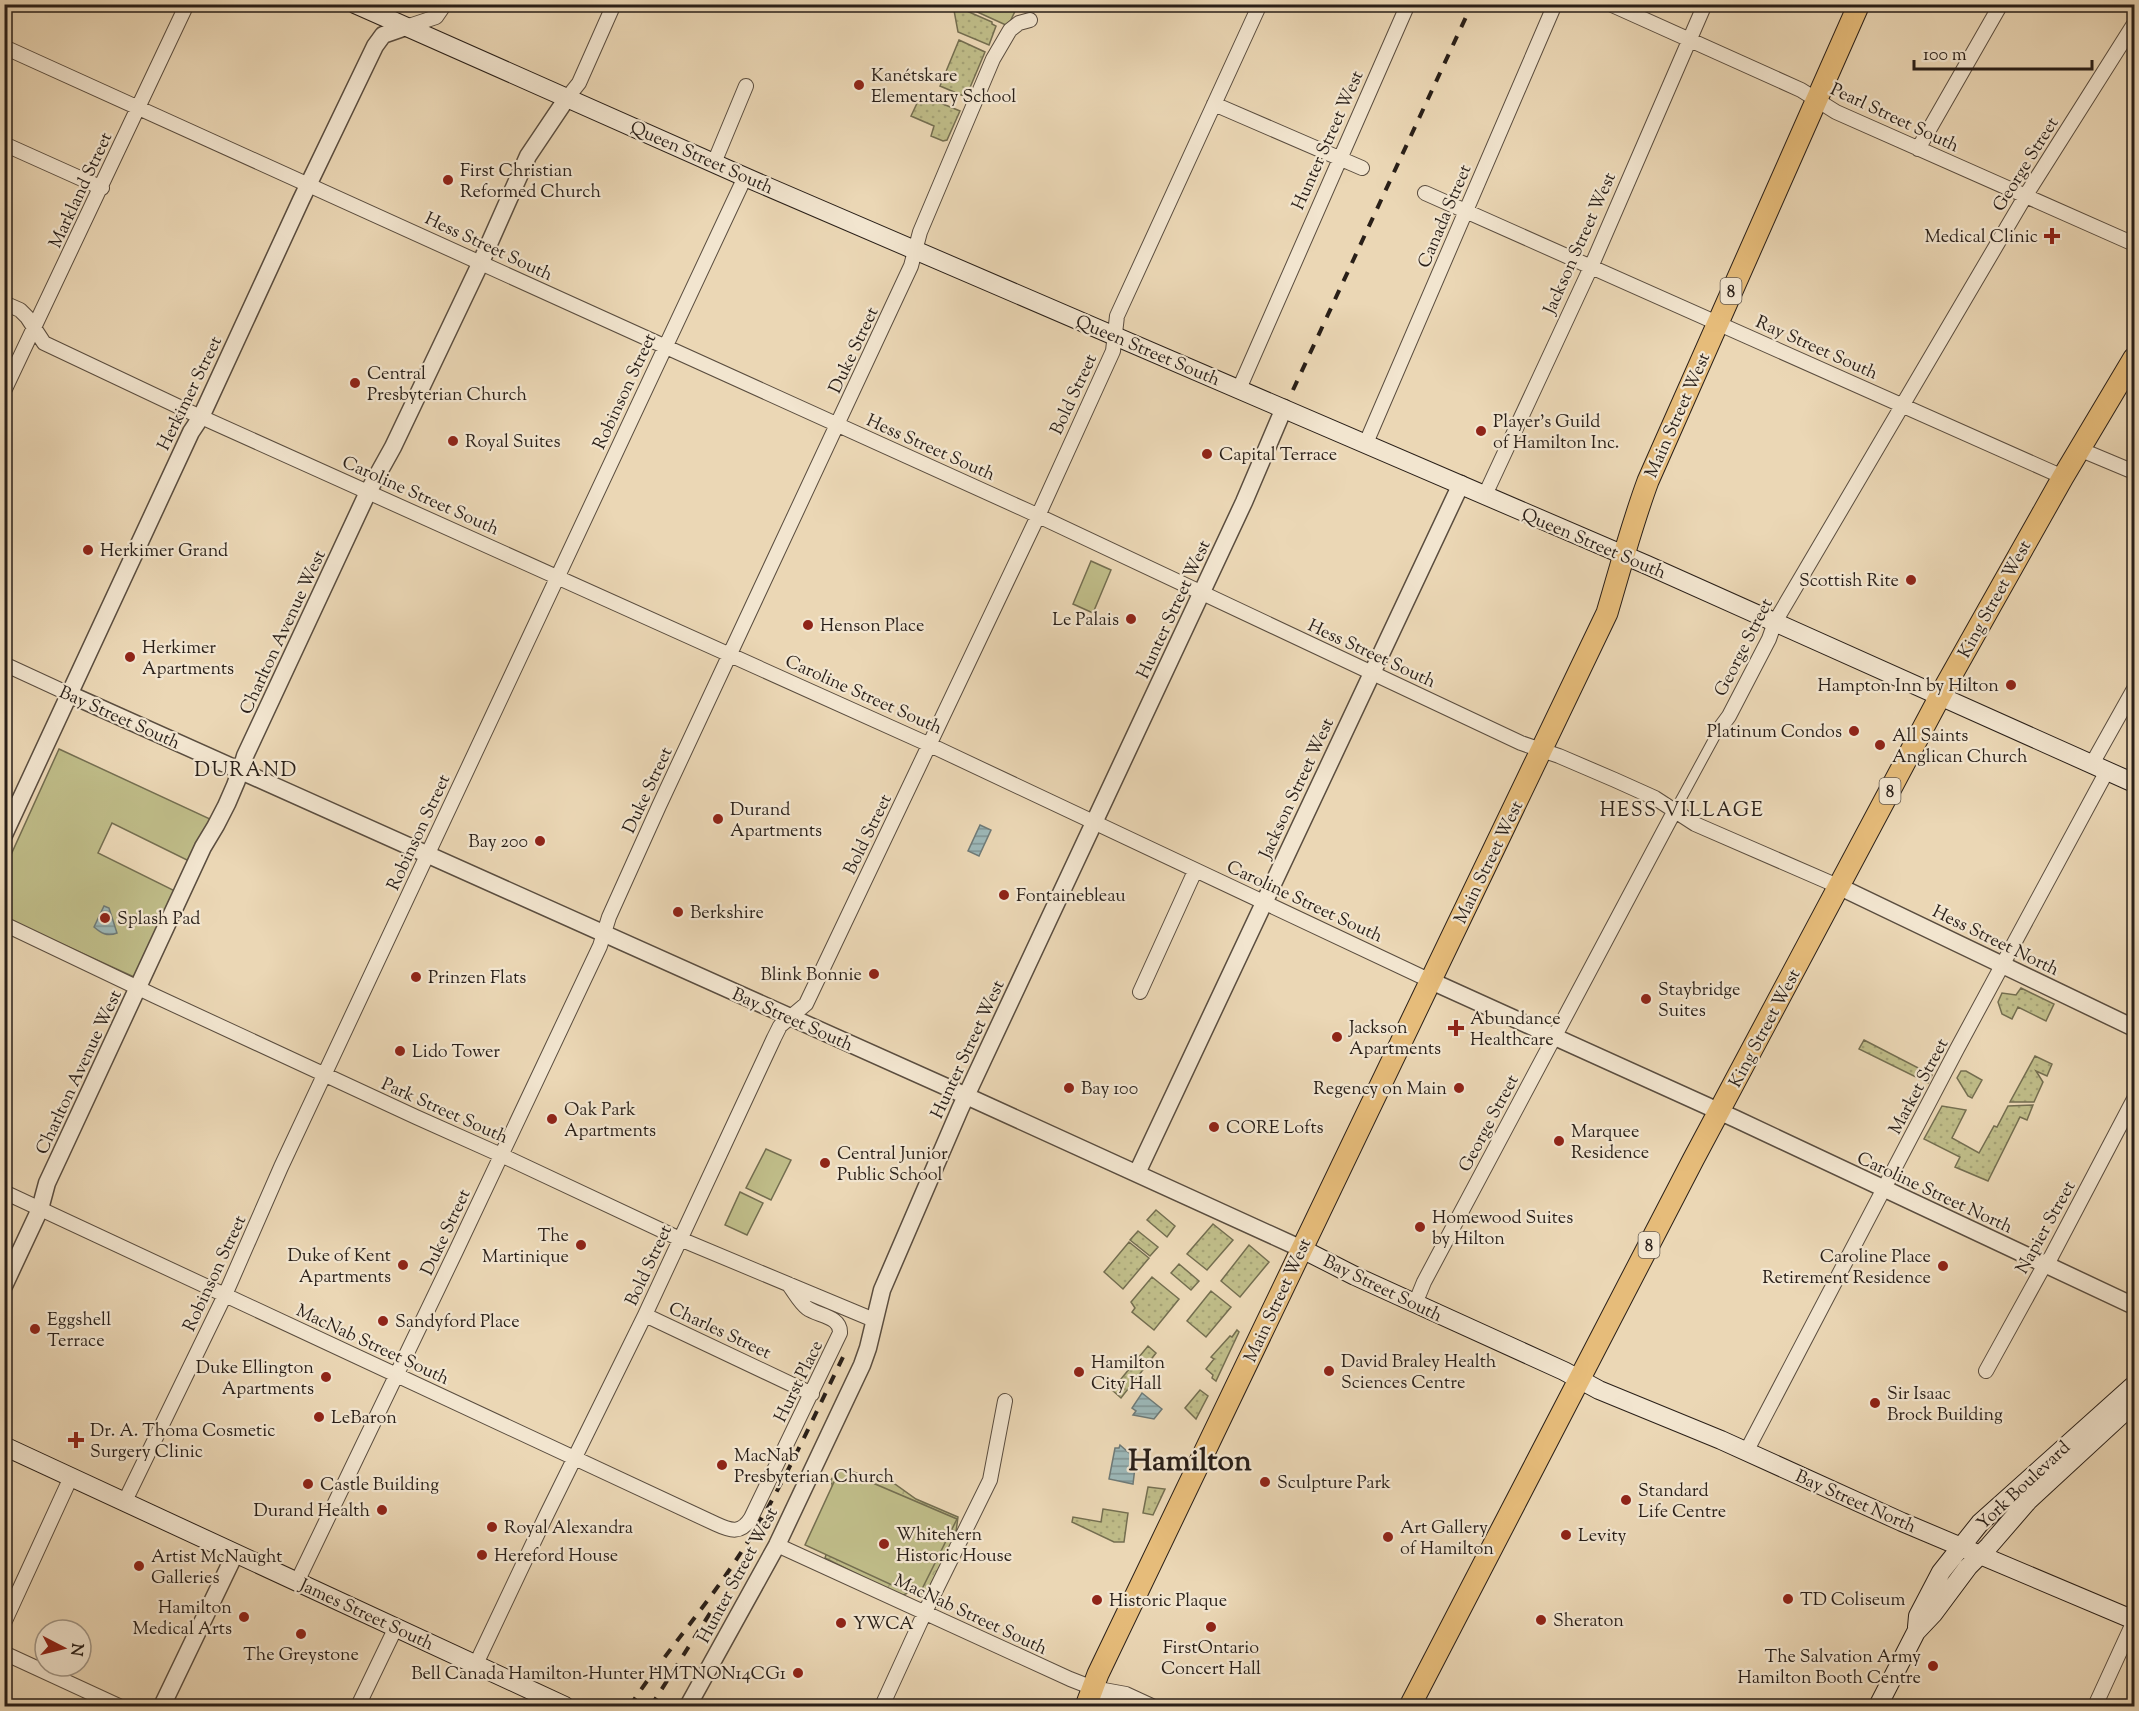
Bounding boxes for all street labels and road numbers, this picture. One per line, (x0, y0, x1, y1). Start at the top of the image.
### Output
street label: Hunter Street West (1286, 67, 1371, 215)
street label: Pearl Street South (1826, 78, 1963, 160)
street label: George Street (1987, 113, 2066, 217)
street label: Queen Street South (625, 115, 778, 202)
street label: Markland Street (44, 129, 120, 253)
street label: Canada Street (1412, 161, 1479, 272)
street label: Jackson Street West (1537, 169, 1624, 320)
street label: Hess Street South (420, 207, 557, 289)
road number: 8 (1720, 278, 1742, 304)
street label: Duke Street (823, 303, 886, 398)
street label: Queen Street South (1071, 310, 1224, 394)
street label: Ray Street South (1751, 310, 1882, 388)
street label: Robinson Street (588, 329, 664, 454)
street label: Herkimer Street (152, 332, 230, 455)
street label: Main Street West (1640, 349, 1718, 483)
street label: Bold Street (1045, 350, 1105, 440)
street label: Hess Street South (862, 409, 999, 489)
street label: Caroline Street South (337, 450, 503, 543)
street label: Queen Street South (1517, 503, 1670, 587)
street label: Hunter Street West (1131, 536, 1218, 683)
street label: King Street West (1953, 536, 2039, 664)
street label: Charlton Avenue West (234, 546, 333, 719)
street label: George Street (1709, 594, 1781, 702)
street label: Hess Street South (1303, 614, 1440, 696)
street label: Caroline Street South (780, 649, 946, 742)
street label: Bay Street South (54, 680, 184, 757)
street label: Jackson Street West (1253, 714, 1342, 864)
street label: Duke Street (617, 743, 680, 838)
street label: Robinson Street (382, 770, 458, 895)
road number: 8 (1880, 778, 1900, 804)
street label: Bold Street (838, 790, 899, 879)
street label: Main Street West (1449, 797, 1531, 929)
street label: Caroline Street South (1222, 855, 1387, 951)
street label: Hess Street North (1927, 900, 2063, 984)
street label: King Street West (1723, 965, 1808, 1093)
street label: Hunter Street West (925, 976, 1012, 1123)
street label: Bay Street South (727, 982, 857, 1059)
street label: Charlton Avenue West (30, 986, 129, 1159)
street label: Market Street (1884, 1034, 1956, 1140)
street label: George Street (1453, 1071, 1526, 1177)
street label: Park Street South (377, 1072, 512, 1152)
street label: Caroline Street North (1852, 1146, 2017, 1242)
street label: Napier Street (2010, 1177, 2083, 1279)
street label: Duke Street (415, 1185, 478, 1280)
street label: Robinson Street (178, 1211, 254, 1336)
street label: Bold Street (620, 1221, 680, 1311)
road number: 8 (1638, 1232, 1660, 1258)
street label: Main Street West (1239, 1234, 1319, 1367)
street label: Bay Street South (1318, 1250, 1447, 1330)
street label: Charles Street (664, 1297, 775, 1367)
street label: MacNab Street South (291, 1299, 453, 1393)
street label: Hurst Place (769, 1337, 831, 1427)
street label: York Boulevard (1972, 1436, 2077, 1537)
street label: Bay Street North (1791, 1465, 1920, 1541)
street label: Hunter Street West (692, 1503, 786, 1648)
street label: MacNab Street South (889, 1569, 1051, 1663)
street label: James Street South (294, 1573, 438, 1659)

